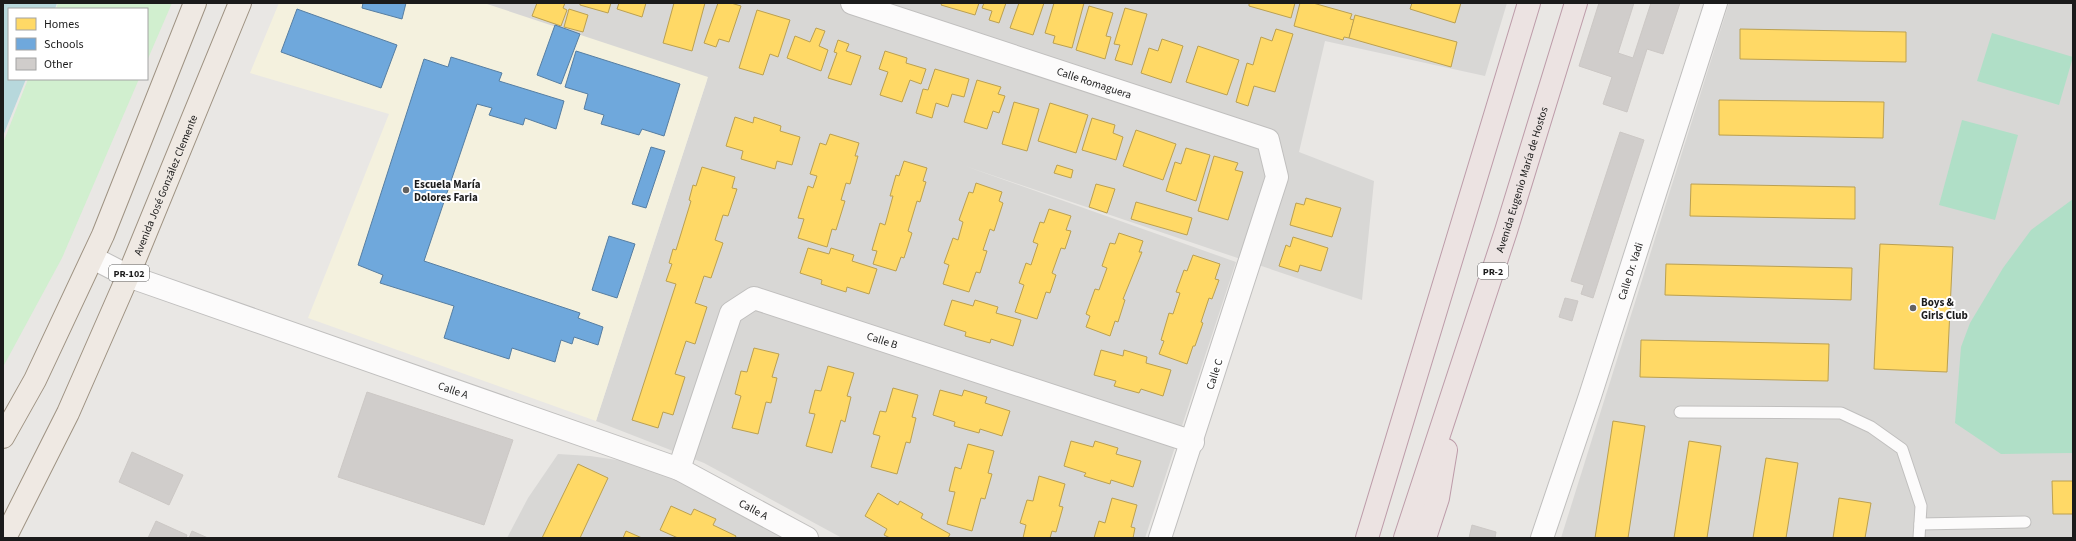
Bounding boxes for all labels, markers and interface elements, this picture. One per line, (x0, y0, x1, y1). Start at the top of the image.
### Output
legend (8, 8, 148, 80)
text: Homes (44, 16, 79, 33)
text: Schools (44, 36, 84, 53)
text: Other (44, 56, 74, 73)
street label: Calle Romaguera (1055, 64, 1133, 103)
street label: Avenida Eugenio María de Hostos (1492, 104, 1552, 255)
street label: Avenida José González Clemente (130, 112, 202, 258)
place label: Escuela María Dolores Faria (414, 177, 481, 205)
marker: Escuela María Dolores Faria (401, 185, 411, 195)
street label: Calle Dr. Vadi (1614, 241, 1647, 302)
road number: PR-2 (1478, 263, 1508, 279)
road number: PR-102 (109, 265, 149, 281)
place label: Boys & Girls Club (1921, 295, 1968, 323)
marker: Boys & Girls Club (1908, 303, 1918, 313)
street label: Calle B (865, 329, 900, 353)
street label: Calle C (1202, 357, 1226, 391)
street label: Calle A (436, 378, 470, 403)
street label: Calle A (736, 496, 771, 524)

